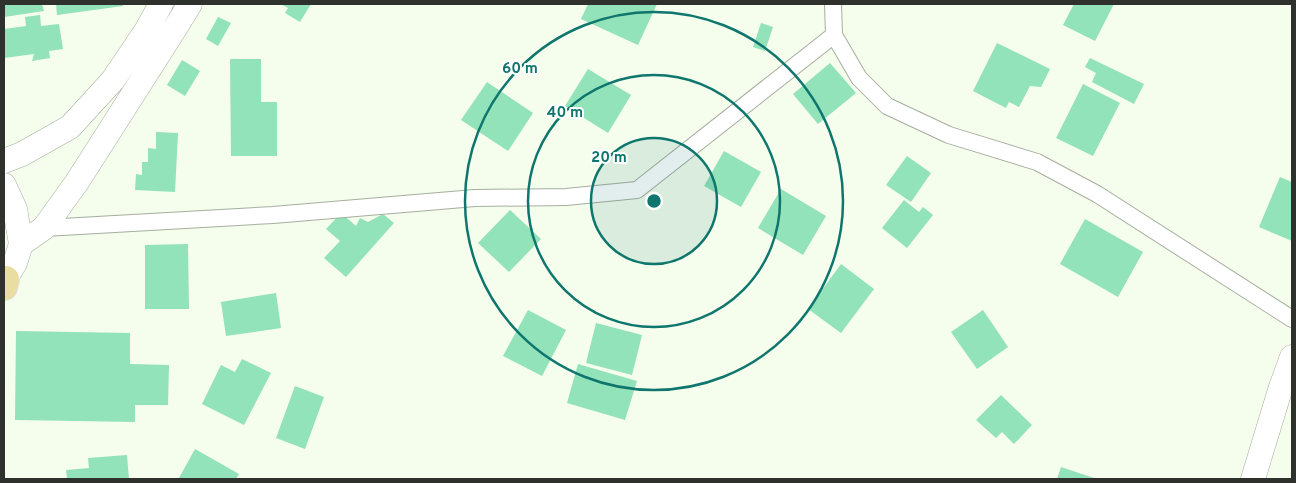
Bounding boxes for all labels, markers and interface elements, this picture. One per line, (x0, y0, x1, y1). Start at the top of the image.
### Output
text: 60 m (502, 60, 538, 79)
text: 40 m (547, 104, 583, 123)
text: 20 m (591, 149, 627, 168)
centre of rings (645, 192, 663, 210)

